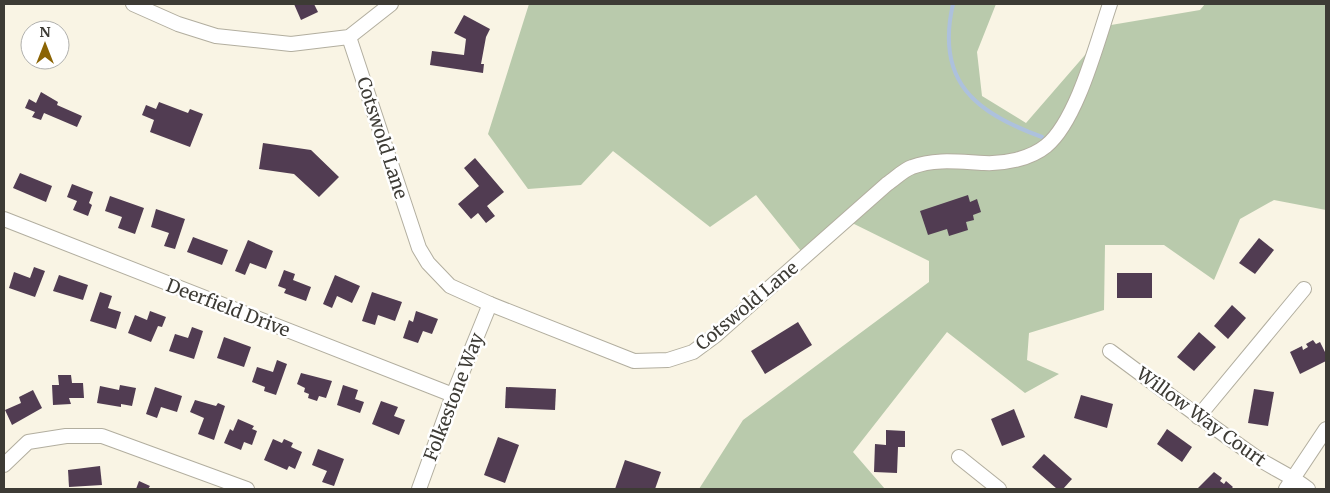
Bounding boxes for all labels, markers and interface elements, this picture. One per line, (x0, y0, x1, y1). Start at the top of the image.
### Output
north arrow (20, 20, 70, 70)
text: N (39, 23, 51, 41)
street label: Cotswold Lane (352, 74, 413, 202)
street label: Cotswold Lane (691, 256, 803, 355)
street label: Deerfield Drive (163, 273, 293, 342)
street label: Folkestone Way (419, 329, 489, 464)
street label: Willow Way Court (1131, 361, 1270, 471)

